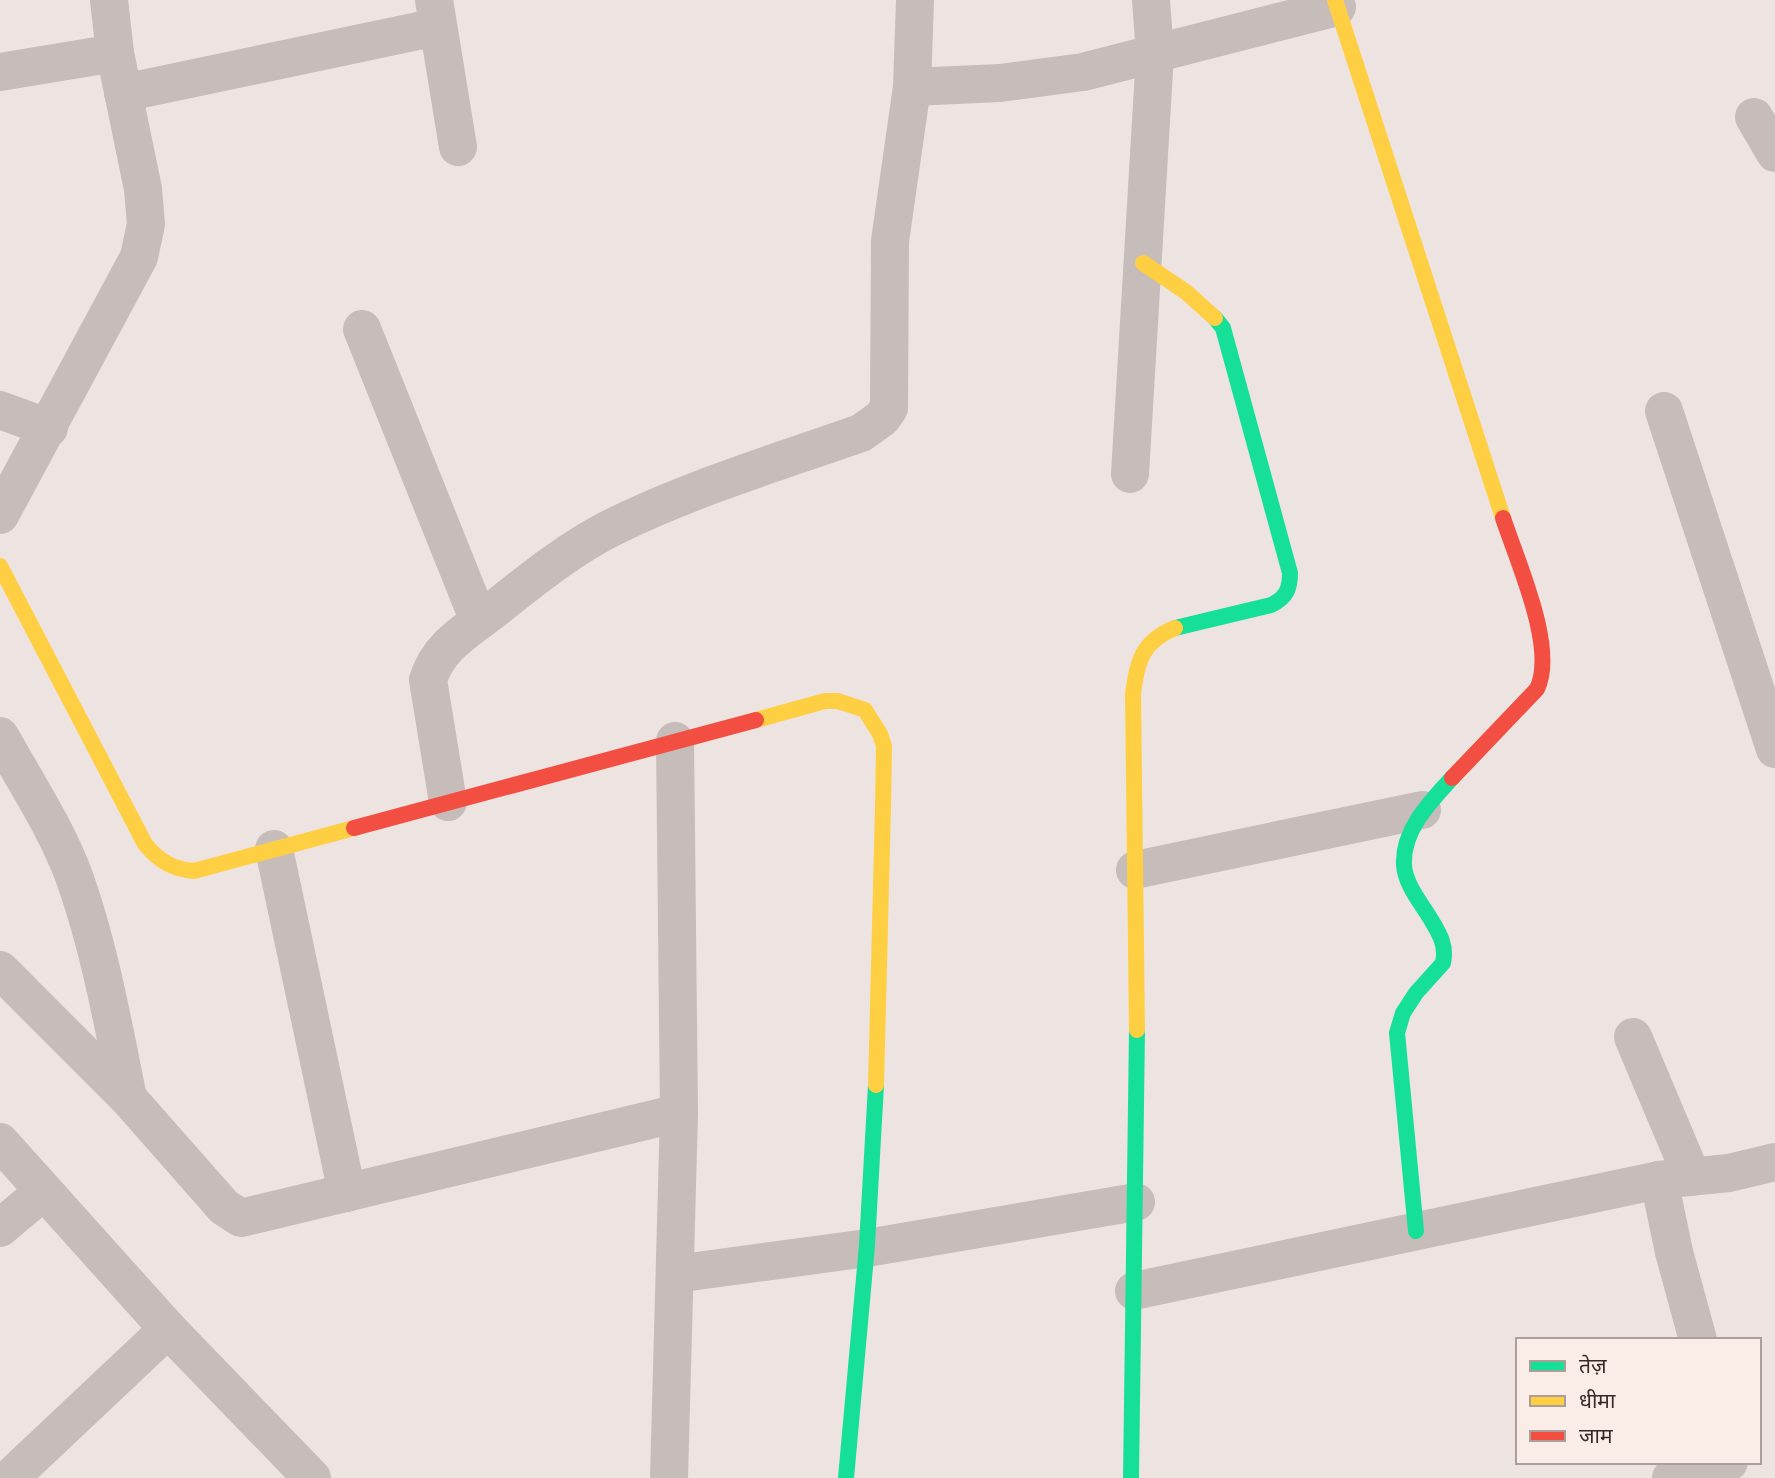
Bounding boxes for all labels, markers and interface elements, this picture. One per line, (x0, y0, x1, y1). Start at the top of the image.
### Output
legend (1516, 1338, 1761, 1464)
text: तेज़ (1579, 1351, 1607, 1379)
text: धीमा (1579, 1386, 1616, 1414)
text: जाम (1579, 1421, 1613, 1449)

